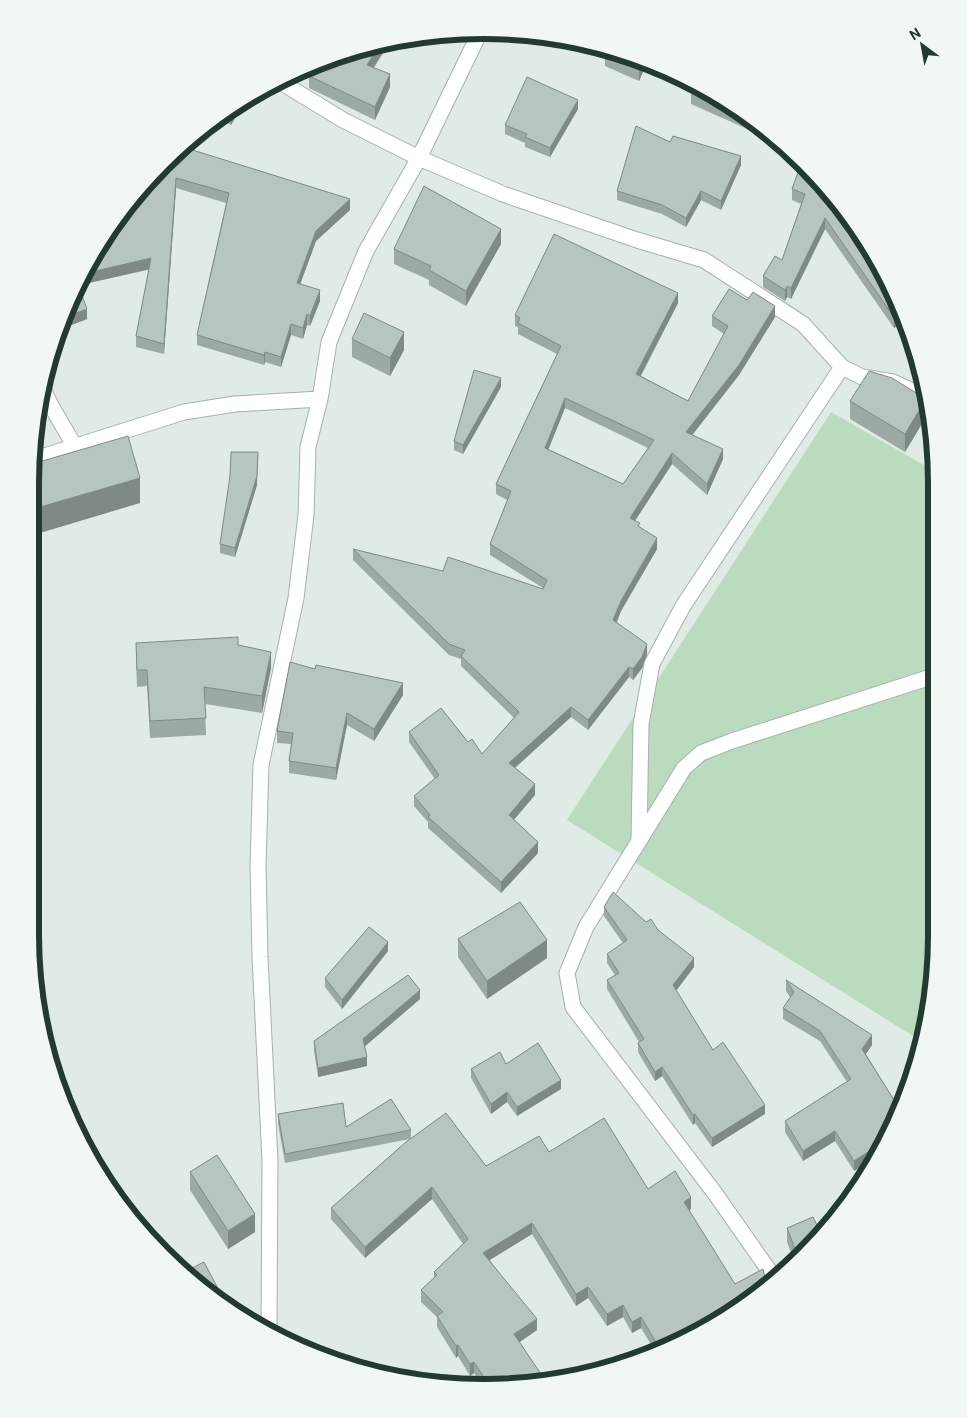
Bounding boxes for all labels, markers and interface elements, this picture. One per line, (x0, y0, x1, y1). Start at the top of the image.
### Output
north arrow (897, 20, 947, 70)
text: N (907, 25, 924, 43)

